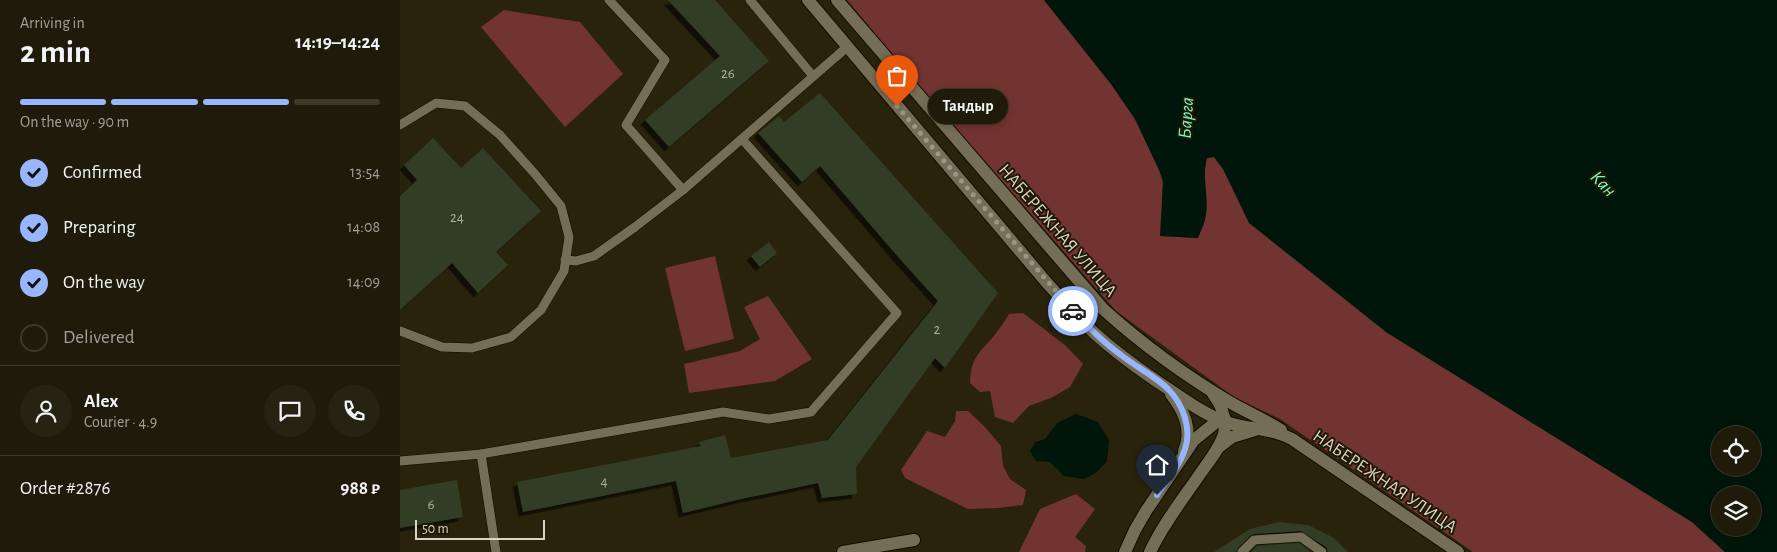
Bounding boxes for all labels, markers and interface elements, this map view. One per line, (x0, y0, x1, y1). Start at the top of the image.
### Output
text: Arriving in (20, 15, 85, 31)
text: 14:19–14:24 (295, 33, 380, 52)
text: 2 min (20, 36, 91, 68)
pin (876, 55, 918, 106)
icon: bag (883, 62, 911, 90)
house number: 26 (721, 66, 735, 81)
callout: Тандыр (927, 88, 1007, 124)
water label: Барга (1176, 97, 1197, 140)
text: Тандыр (942, 98, 994, 114)
text: On the way · 90 m (20, 114, 129, 130)
icon: check (20, 159, 48, 187)
street label: НАБЕРЕЖНАЯ УЛИЦА (995, 161, 1120, 301)
text: Confirmed (63, 163, 142, 182)
text: 13:54 (350, 164, 380, 180)
water label: Кан (1587, 167, 1619, 201)
house number: 24 (450, 210, 464, 225)
icon: check (20, 214, 48, 242)
text: Preparing (63, 218, 136, 237)
text: 14:08 (347, 219, 380, 235)
icon: check (20, 269, 48, 297)
text: On the way (63, 273, 145, 292)
text: 14:09 (347, 274, 380, 290)
courier (1048, 286, 1098, 336)
icon: car (1059, 297, 1087, 325)
house number: 2 (934, 322, 941, 337)
text: Delivered (63, 328, 135, 347)
button: person (20, 385, 72, 437)
button: chat (264, 385, 316, 437)
button: phone (328, 385, 380, 437)
text: Alex (84, 392, 118, 411)
text: Courier · 4.9 (84, 414, 157, 430)
map controls (1711, 426, 1761, 536)
button: locate (1711, 426, 1761, 476)
street label: НАБЕРЕЖНАЯ УЛИЦА (1309, 427, 1460, 537)
pin (1136, 444, 1178, 495)
icon: home (1143, 451, 1171, 479)
house number: 4 (600, 474, 608, 489)
text: Order #2876 (20, 479, 110, 498)
text: 988 ₽ (340, 479, 380, 498)
button: layers (1711, 486, 1761, 536)
house number: 6 (427, 497, 435, 512)
scale bar (415, 517, 545, 540)
text: 50 m (422, 522, 449, 536)

